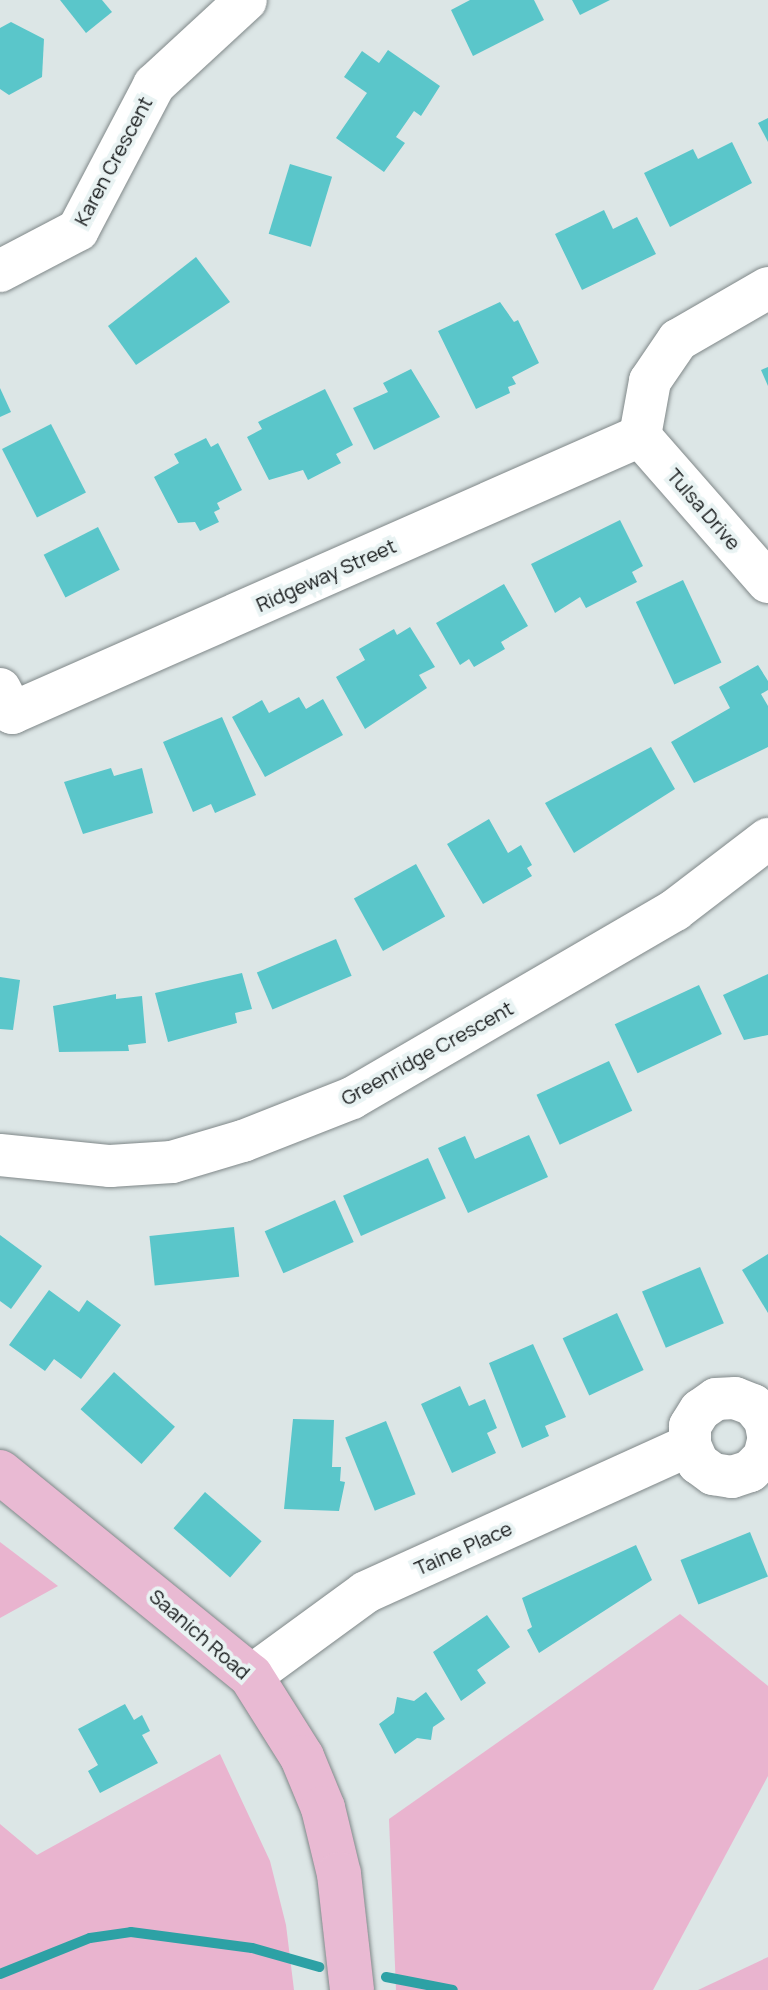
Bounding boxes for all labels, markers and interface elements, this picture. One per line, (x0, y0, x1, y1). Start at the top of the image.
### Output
street label: Karen Crescent (69, 92, 157, 230)
street label: Tulsa Drive (662, 463, 746, 555)
street label: Ridgeway Street (252, 533, 400, 617)
street label: Greenridge Crescent (337, 996, 517, 1110)
street label: Taine Place (411, 1516, 515, 1580)
street label: Saanich Road (145, 1584, 255, 1684)

